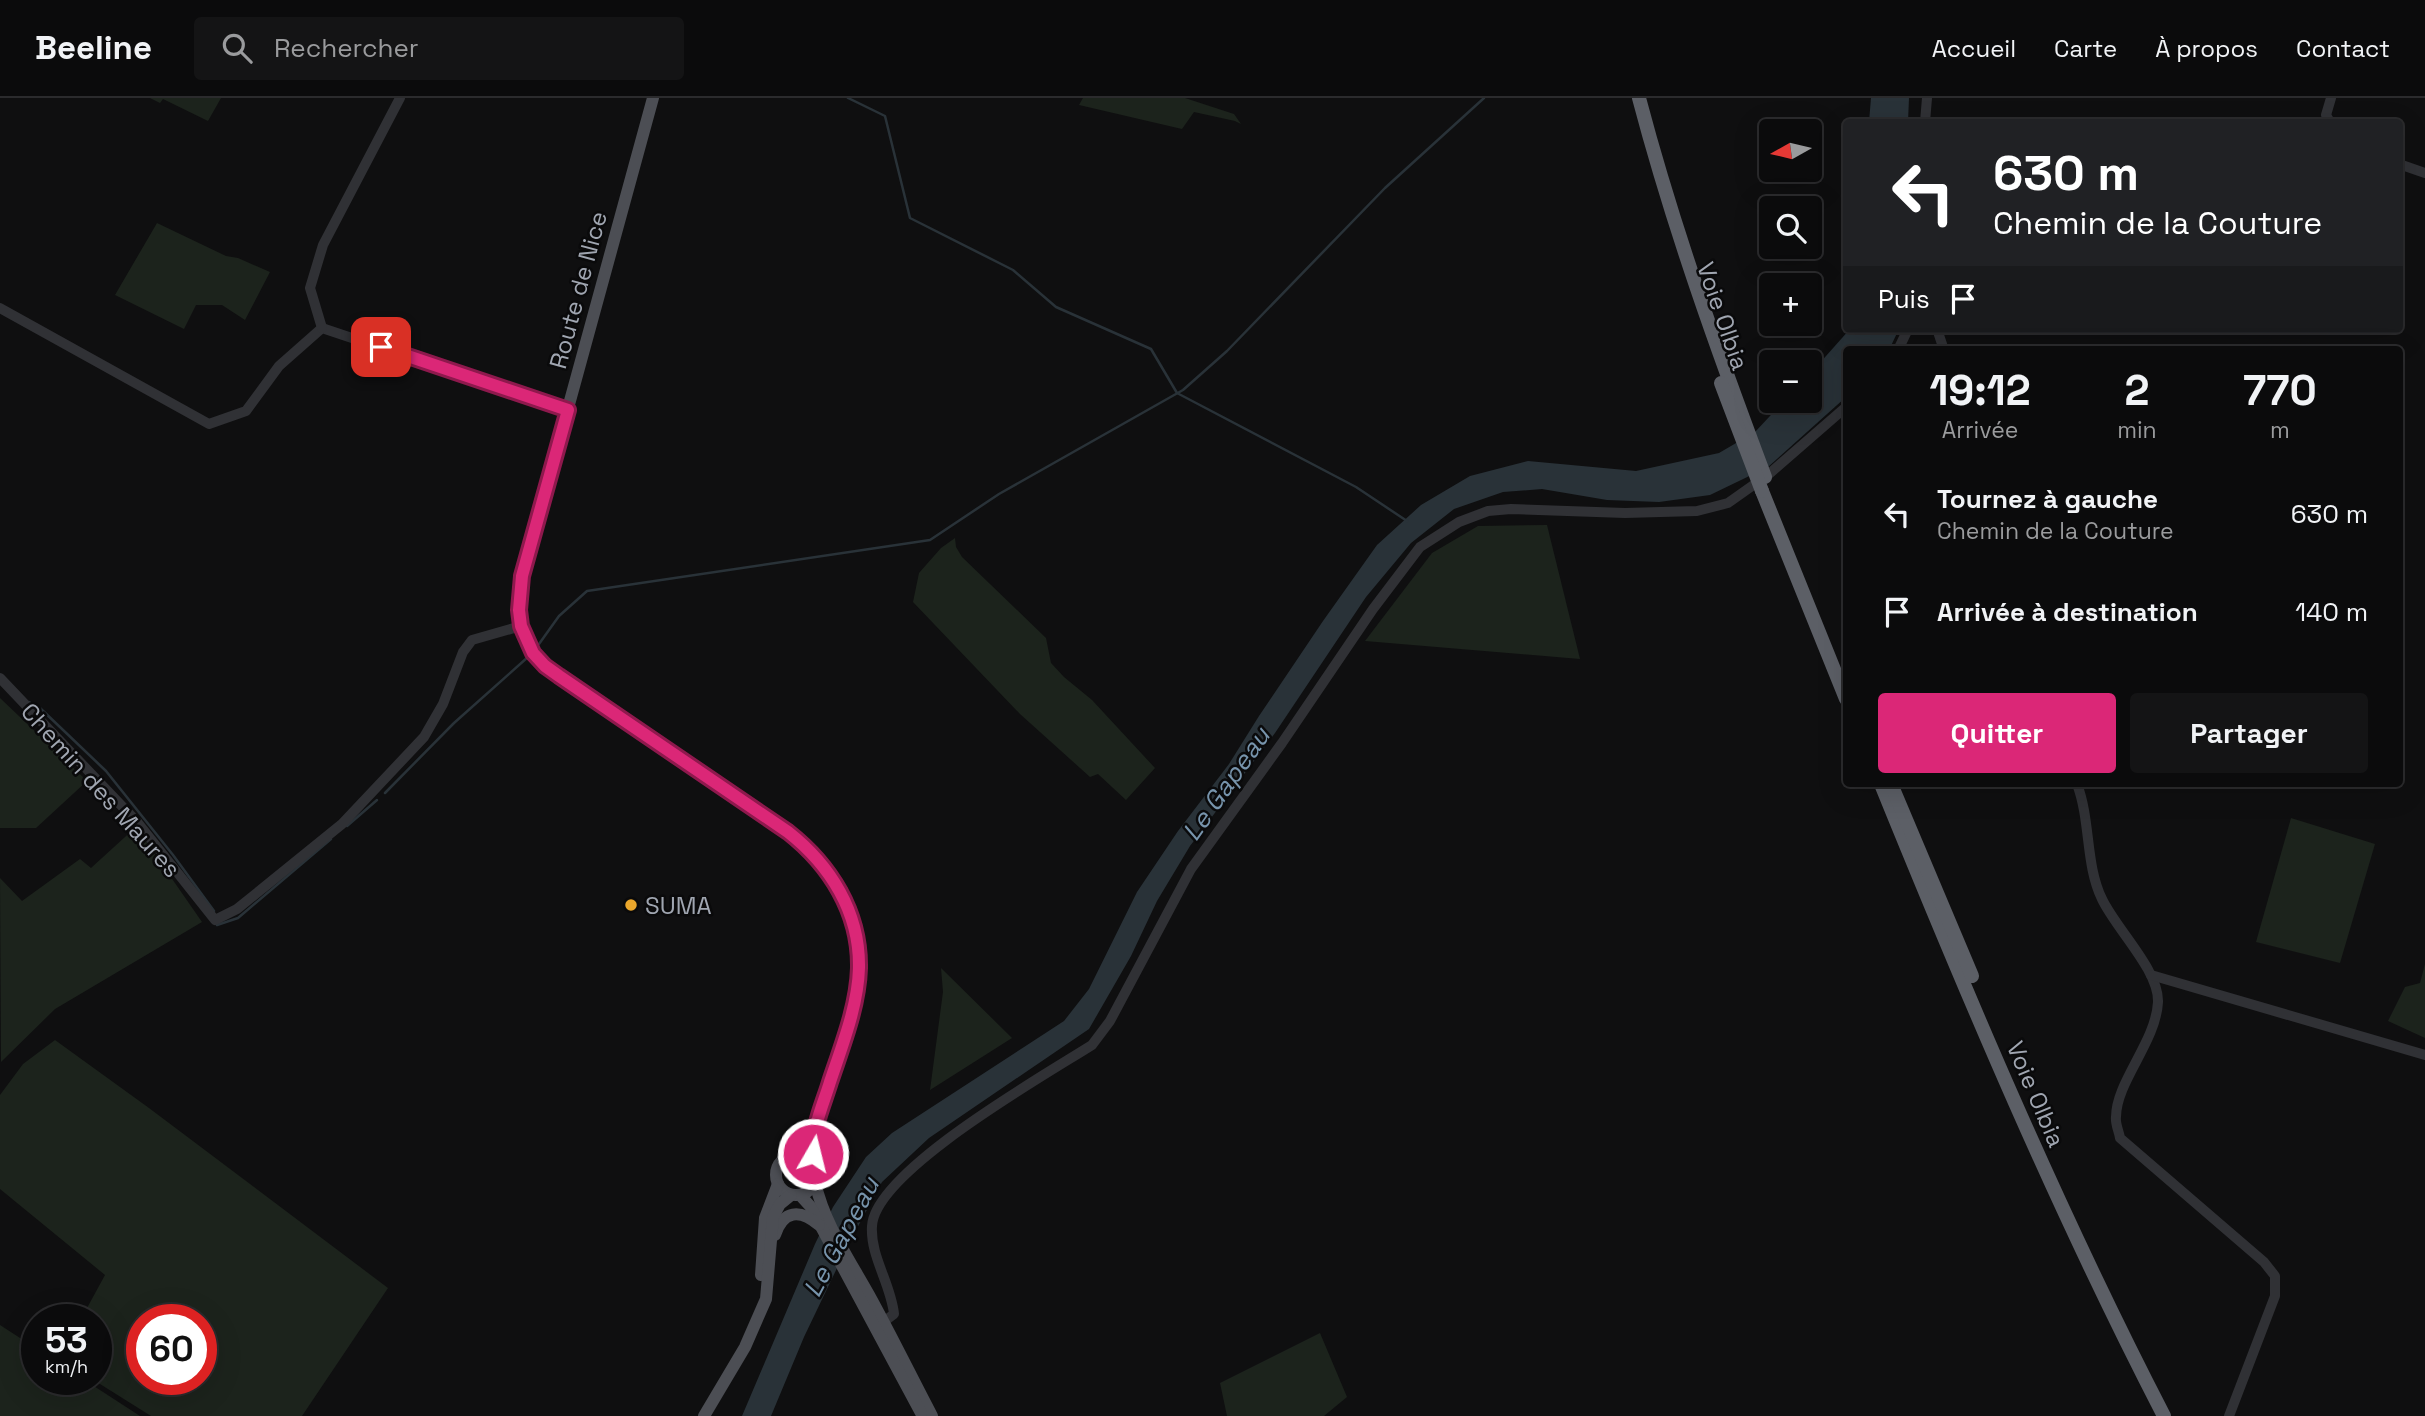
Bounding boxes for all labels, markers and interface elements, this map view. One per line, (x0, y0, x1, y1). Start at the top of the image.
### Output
search box (194, 17, 684, 80)
text: Beeline (35, 27, 152, 69)
icon: search (218, 29, 256, 67)
text: Rechercher (274, 31, 419, 65)
text: Accueil (1932, 33, 2016, 64)
text: Carte (2054, 33, 2117, 64)
text: À propos (2155, 33, 2258, 64)
text: Contact (2296, 33, 2390, 64)
north arrow (1759, 119, 1822, 182)
map controls (1759, 119, 1822, 413)
text: 630 m (1993, 142, 2139, 204)
icon: left (1878, 147, 1969, 238)
button: search (1759, 196, 1822, 259)
text: Chemin de la Couture (1993, 203, 2322, 243)
street label: Route de Nice (542, 208, 614, 372)
street label: Voie Olbia (1690, 258, 1756, 374)
button: + (1759, 273, 1822, 336)
icon: arrive (1944, 280, 1982, 318)
text: Puis (1878, 282, 1930, 316)
pin (351, 317, 411, 377)
icon: arrive (362, 328, 400, 366)
button: − (1759, 350, 1822, 413)
text: 19:12 (1929, 364, 2031, 417)
text: 2 (2124, 364, 2149, 417)
text: 770 (2243, 364, 2317, 417)
text: Arrivée (1942, 415, 2018, 445)
text: min (2117, 415, 2157, 445)
text: m (2270, 415, 2290, 445)
text: Tournez à gauche (1937, 482, 2158, 516)
icon: left (1878, 495, 1916, 533)
text: 630 m (2291, 497, 2368, 531)
text: Chemin de la Couture (1937, 516, 2174, 546)
icon: arrive (1878, 593, 1916, 631)
text: Arrivée à destination (1937, 595, 2198, 629)
text: 140 m (2295, 595, 2368, 629)
button: Quitter (1878, 693, 2116, 773)
button: Partager (2130, 693, 2368, 773)
street label: Chemin des Maures (14, 696, 188, 884)
water label: Le Gapeau (1175, 720, 1278, 847)
place label: SUMA (645, 890, 712, 921)
marker: SUMA (623, 897, 639, 913)
street label: Voie Olbia (2000, 1036, 2072, 1152)
position arrow (776, 1117, 850, 1191)
water label: Le Gapeau (795, 1170, 887, 1303)
speed limit sign: 60 (126, 1304, 217, 1395)
text: 53 (45, 1318, 88, 1362)
text: km/h (45, 1355, 88, 1378)

